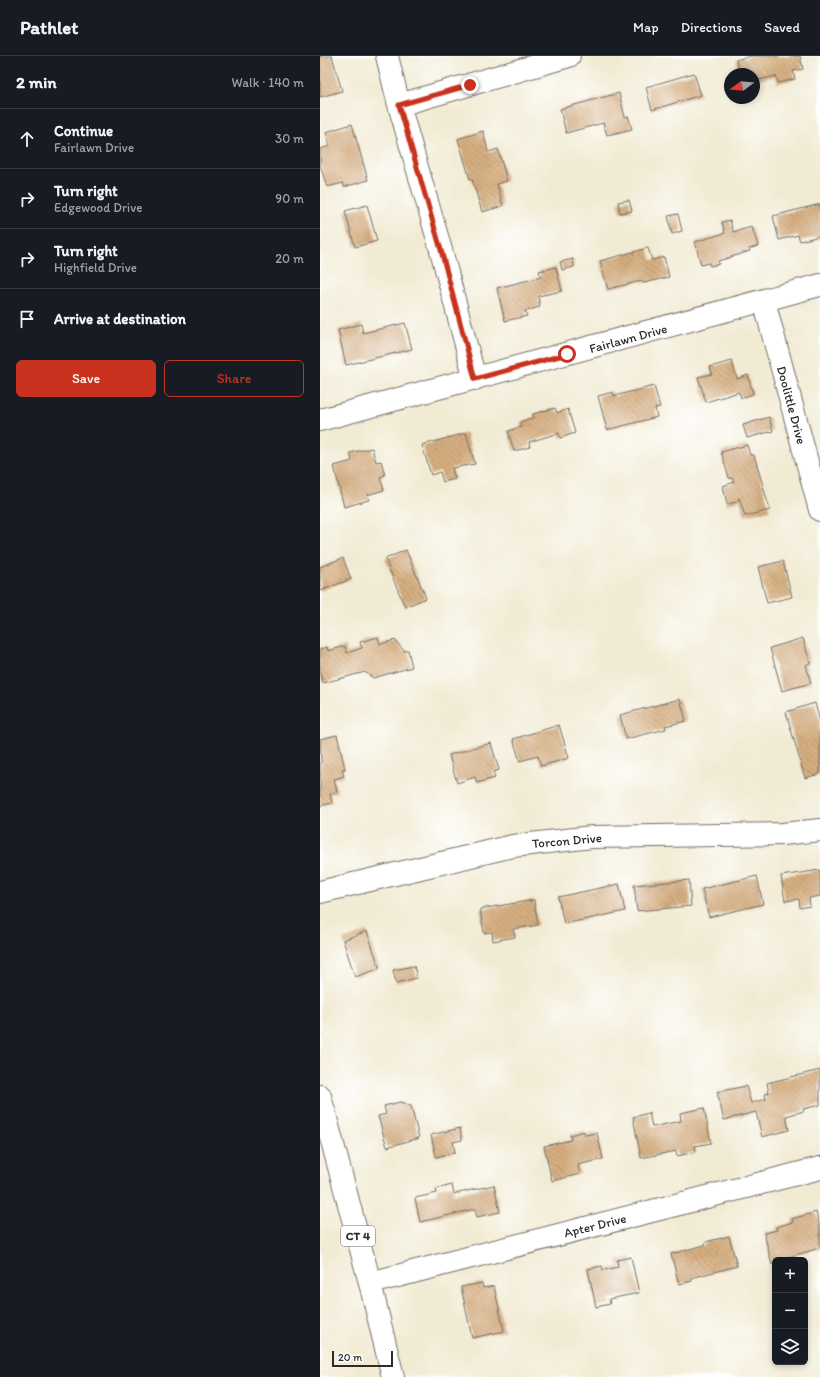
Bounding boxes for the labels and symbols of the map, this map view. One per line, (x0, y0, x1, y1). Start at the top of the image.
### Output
north arrow (724, 68, 760, 104)
route end (461, 76, 479, 94)
street label: Fairlawn Drive (588, 321, 669, 356)
route start (558, 345, 576, 363)
street label: Doolittle Drive (774, 364, 809, 446)
street label: Torcon Drive (532, 830, 603, 851)
street label: Apter Drive (562, 1210, 628, 1240)
road number: CT 4 (341, 1226, 375, 1246)
scale bar (332, 1349, 393, 1368)

